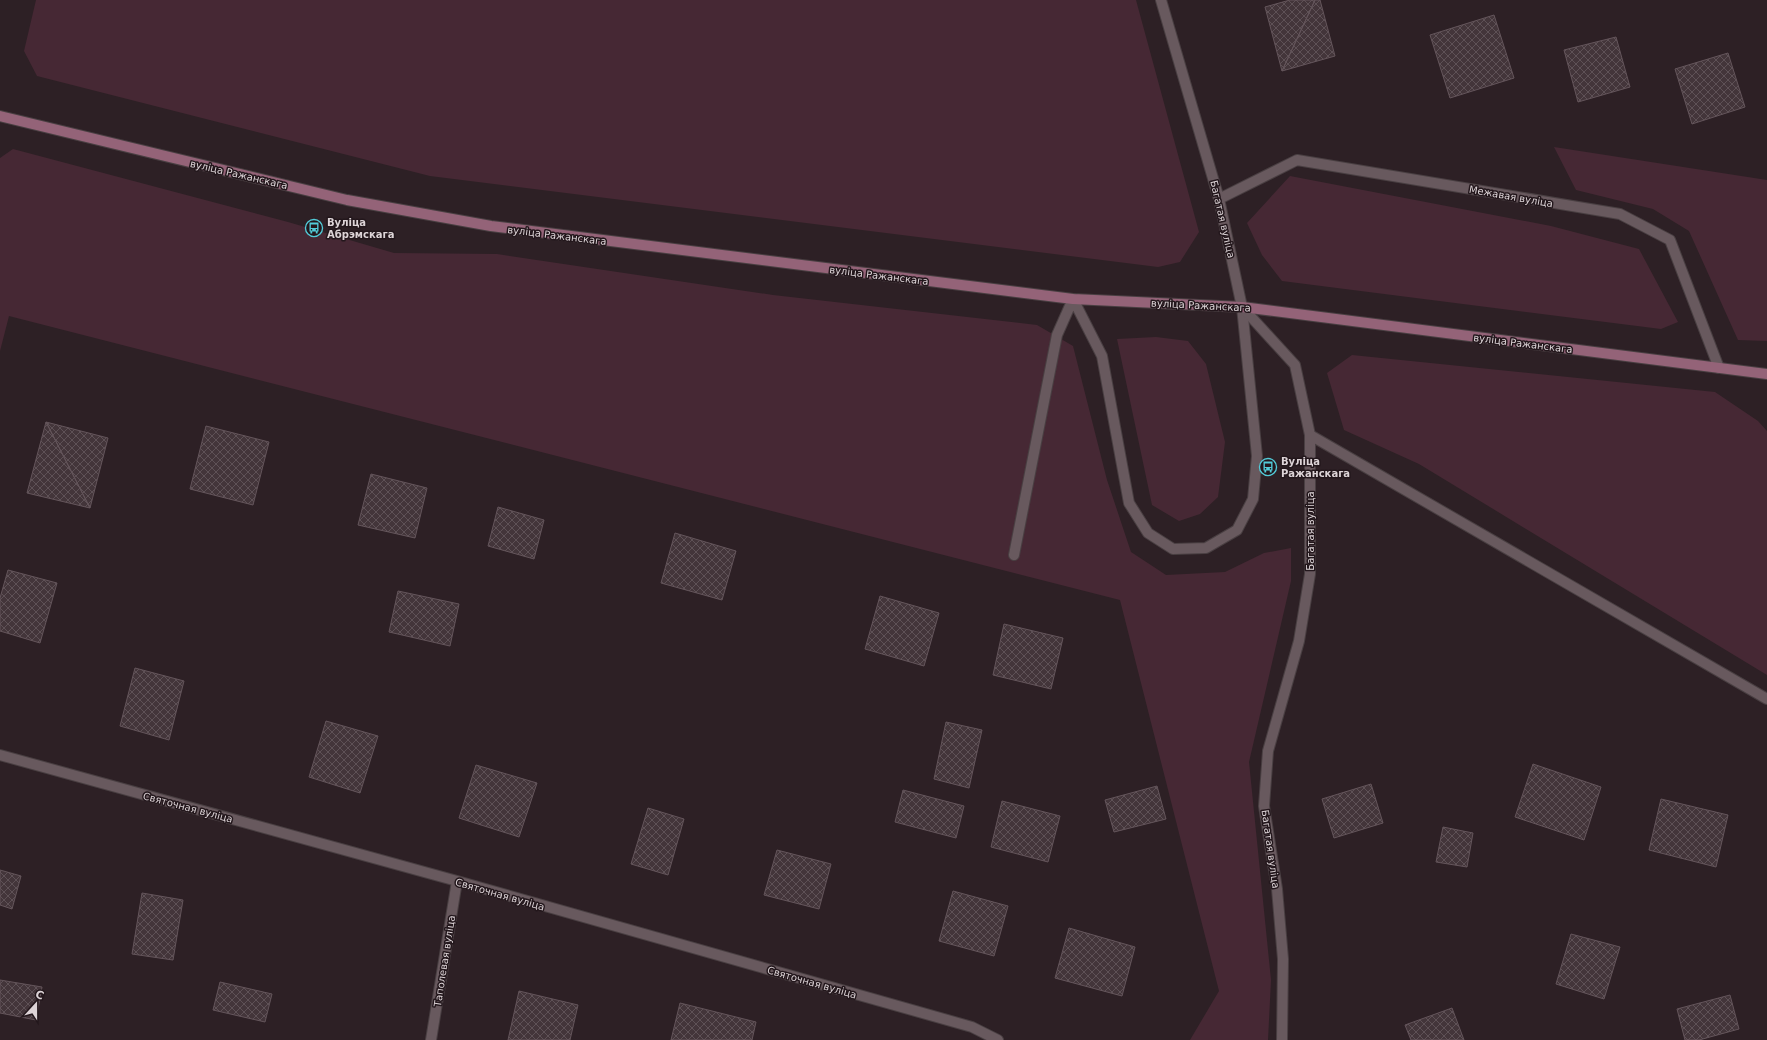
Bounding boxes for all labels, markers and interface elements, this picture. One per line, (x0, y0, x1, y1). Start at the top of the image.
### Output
street label: вуліца Ражанскага (189, 158, 289, 191)
street label: Багатая вуліца (1208, 179, 1237, 259)
street label: Межавая вуліца (1468, 184, 1554, 209)
place label: Вуліца Абрэмскага (327, 217, 394, 240)
bus stop icon: Вуліца Абрэмскага (304, 218, 324, 238)
street label: вуліца Ражанскага (507, 224, 607, 247)
street label: вуліца Ражанскага (829, 264, 929, 287)
street label: вуліца Ражанскага (1151, 297, 1251, 314)
street label: вуліца Ражанскага (1473, 332, 1573, 355)
place label: Вуліца Ражанскага (1281, 456, 1350, 479)
bus stop icon: Вуліца Ражанскага (1258, 457, 1278, 477)
street label: Багатая вуліца (1305, 491, 1316, 571)
street label: Святочная вуліца (142, 790, 234, 825)
street label: Багатая вуліца (1260, 809, 1281, 889)
street label: Святочная вуліца (454, 876, 546, 913)
street label: Таполевая вуліца (432, 914, 457, 1009)
street label: Святочная вуліца (766, 964, 858, 1001)
north arrow (16, 984, 56, 1024)
text: С (33, 988, 46, 1003)

